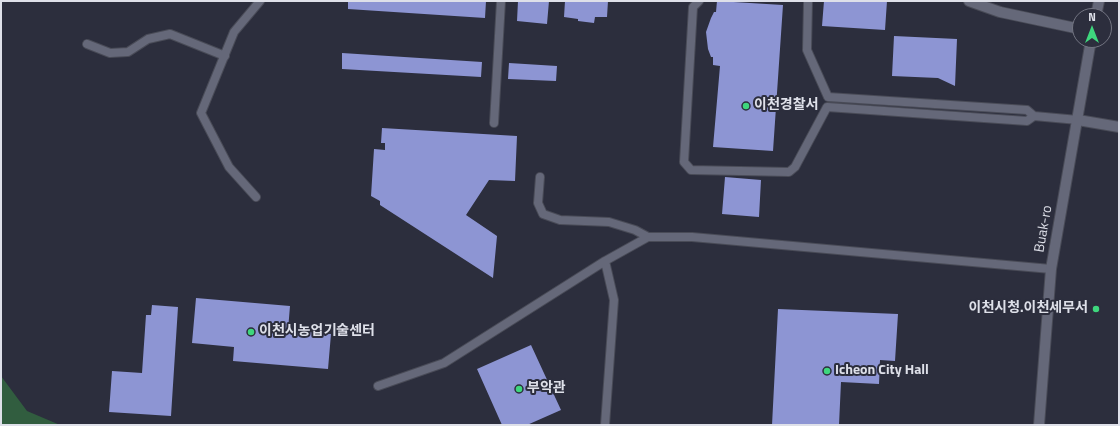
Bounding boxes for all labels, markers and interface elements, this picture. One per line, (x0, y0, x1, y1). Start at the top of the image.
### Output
north arrow (1072, 8, 1112, 48)
text: N (1088, 9, 1096, 25)
place label: 이천경찰서 (754, 98, 818, 114)
marker: 이천경찰서 (741, 101, 751, 111)
street label: Buak-ro (1032, 204, 1056, 254)
place label: 이천시청.이천세무서 (968, 301, 1088, 317)
marker: 이천시청.이천세무서 (1091, 304, 1101, 314)
place label: 이천시농업기술센터 (259, 324, 375, 340)
marker: 이천시농업기술센터 (246, 327, 256, 337)
place label: Icheon City Hall (835, 363, 929, 379)
marker: Icheon City Hall (822, 366, 832, 376)
place label: 부악관 (527, 381, 566, 397)
marker: 부악관 (514, 384, 524, 394)

